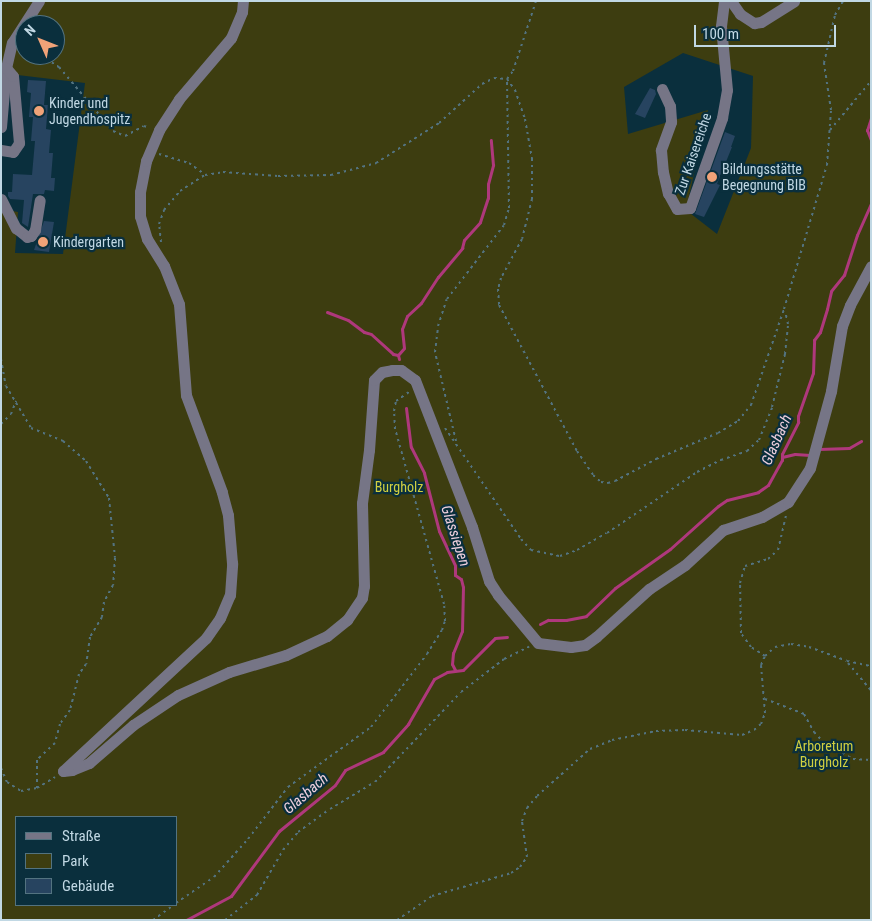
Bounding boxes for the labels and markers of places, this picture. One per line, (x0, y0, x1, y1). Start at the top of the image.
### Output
place label: Kinder und Jugendhospitz (49, 95, 130, 128)
marker: Kinder und Jugendhospitz (33, 105, 45, 117)
place label: Bildungsstätte Begegnung BIB (722, 161, 806, 193)
marker: Bildungsstätte Begegnung BIB (706, 171, 718, 183)
place label: Kindergarten (53, 234, 124, 250)
marker: Kindergarten (37, 236, 49, 248)

